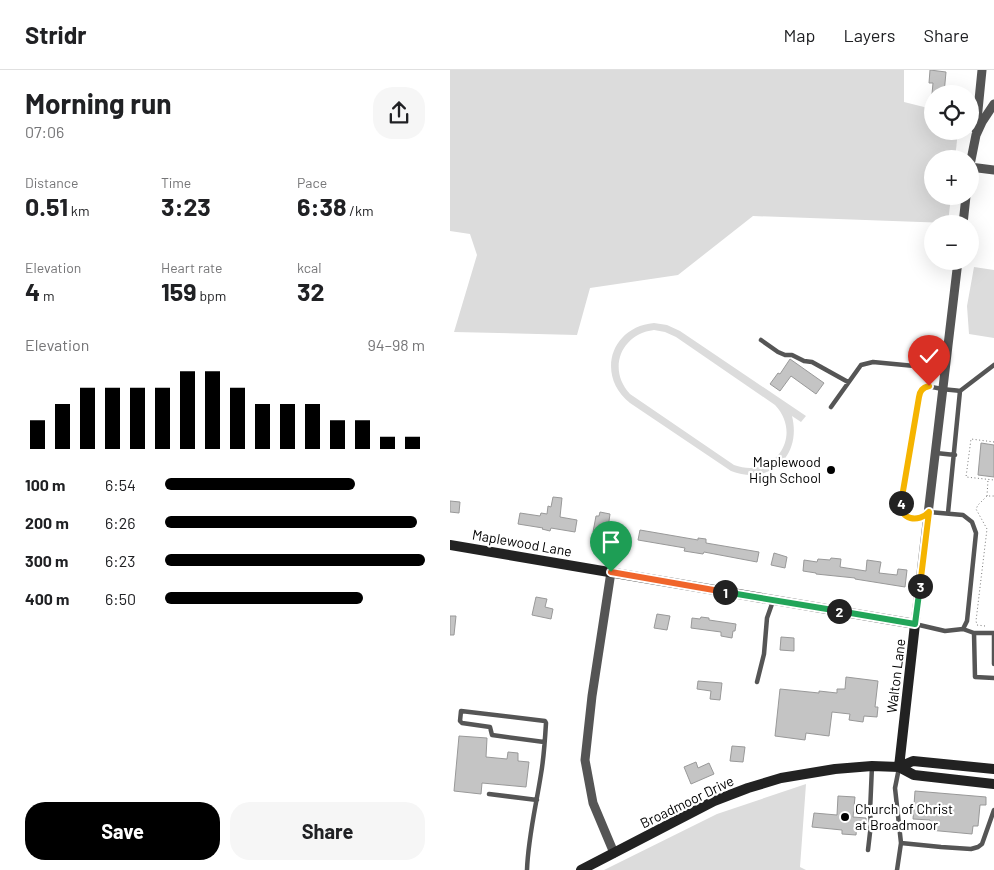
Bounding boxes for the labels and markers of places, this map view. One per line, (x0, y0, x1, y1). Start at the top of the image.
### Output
pin (908, 335, 950, 386)
place label: Maplewood High School (749, 453, 821, 486)
marker: Maplewood High School (825, 464, 837, 476)
pin: 4 (888, 490, 914, 516)
pin (590, 521, 632, 572)
pin: 3 (908, 574, 932, 598)
pin: 1 (712, 580, 738, 604)
pin: 2 (826, 598, 852, 624)
place label: Church of Christ at Broadmoor (855, 800, 953, 833)
marker: Church of Christ at Broadmoor (839, 811, 851, 823)

